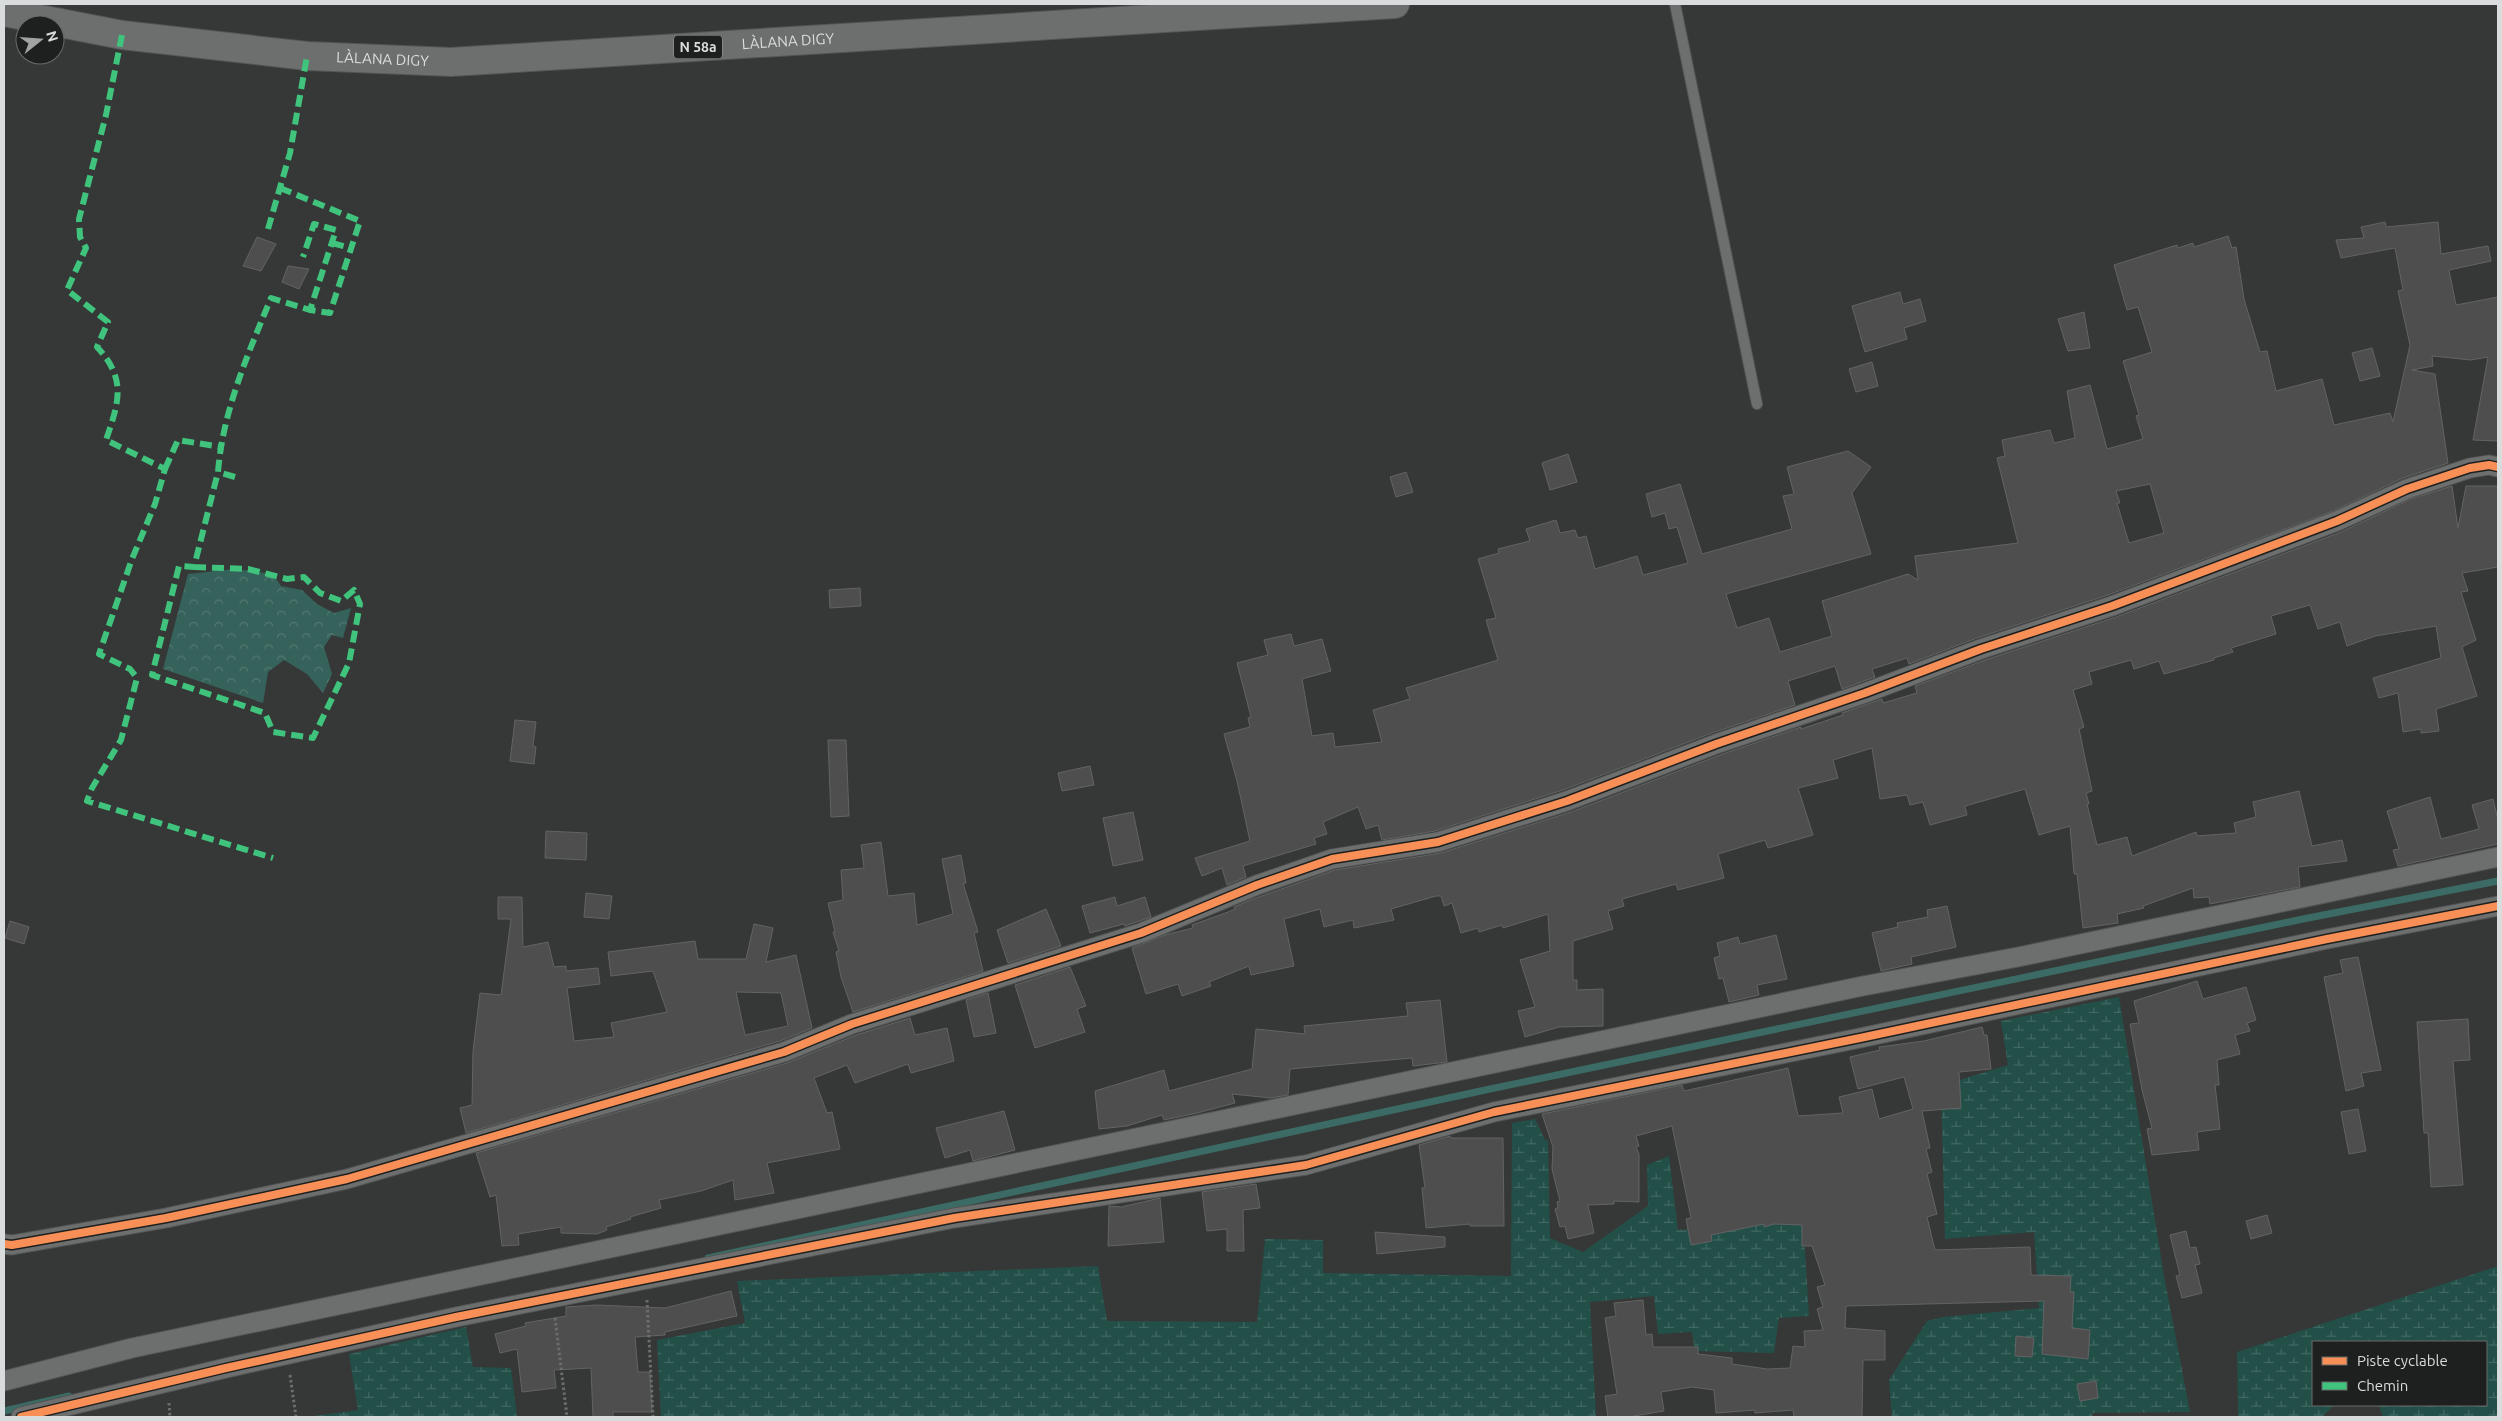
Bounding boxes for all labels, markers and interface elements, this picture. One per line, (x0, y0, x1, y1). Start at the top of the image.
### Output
north arrow (15, 15, 65, 65)
text: N (43, 29, 62, 44)
street label: LÀLANA DIGY (741, 29, 835, 52)
road number: N 58a (674, 36, 722, 58)
street label: LÀLANA DIGY (336, 48, 429, 69)
legend (2312, 1341, 2487, 1406)
text: Piste cyclable (2357, 1352, 2448, 1369)
text: Chemin (2357, 1377, 2408, 1394)

